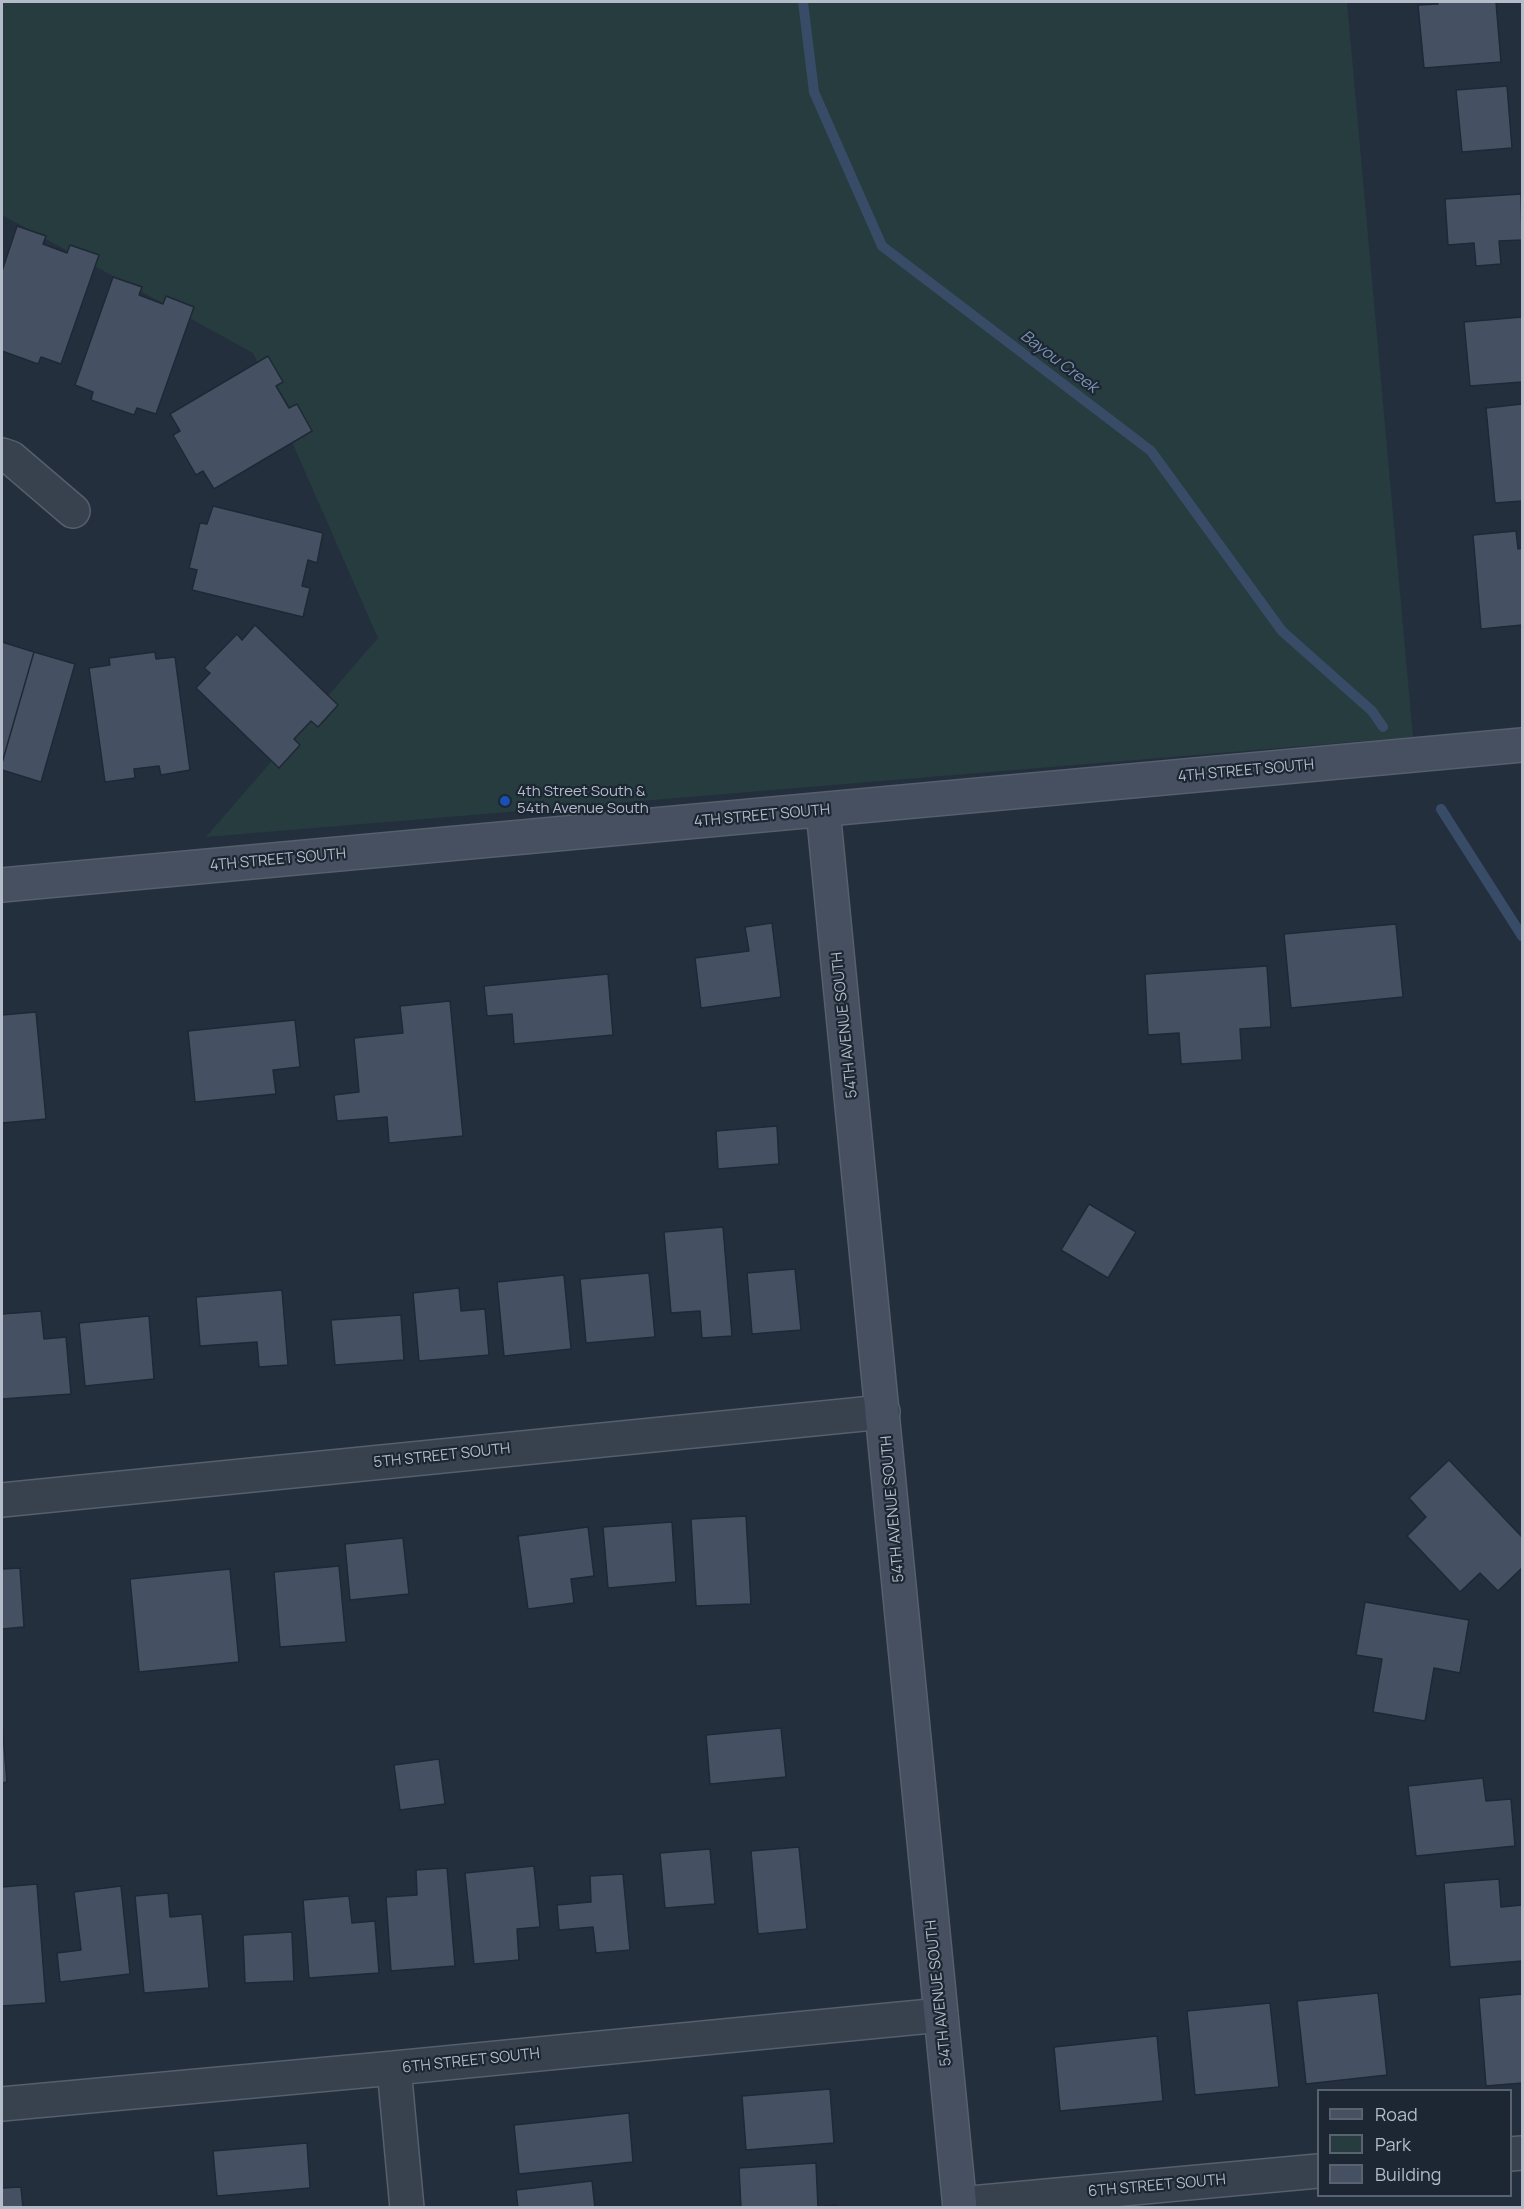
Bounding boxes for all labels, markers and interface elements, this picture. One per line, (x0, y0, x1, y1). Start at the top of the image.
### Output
water label: Bayou Creek (1016, 327, 1102, 397)
street label: 4TH STREET SOUTH (1177, 756, 1315, 786)
place label: 4th Street South & 54th Avenue South (517, 783, 649, 818)
marker: 4th Street South & 54th Avenue South (498, 794, 512, 808)
street label: 4TH STREET SOUTH (693, 801, 831, 831)
street label: 4TH STREET SOUTH (209, 845, 347, 875)
street label: 54TH AVENUE SOUTH (828, 951, 862, 1099)
street label: 54TH AVENUE SOUTH (878, 1435, 908, 1583)
street label: 5TH STREET SOUTH (373, 1440, 511, 1472)
street label: 54TH AVENUE SOUTH (922, 1919, 956, 2067)
street label: 6TH STREET SOUTH (401, 2045, 541, 2077)
legend (1317, 2089, 1512, 2197)
text: Road (1375, 2102, 1418, 2126)
text: Park (1375, 2132, 1411, 2156)
text: Building (1375, 2162, 1441, 2186)
street label: 6TH STREET SOUTH (1087, 2171, 1227, 2201)

